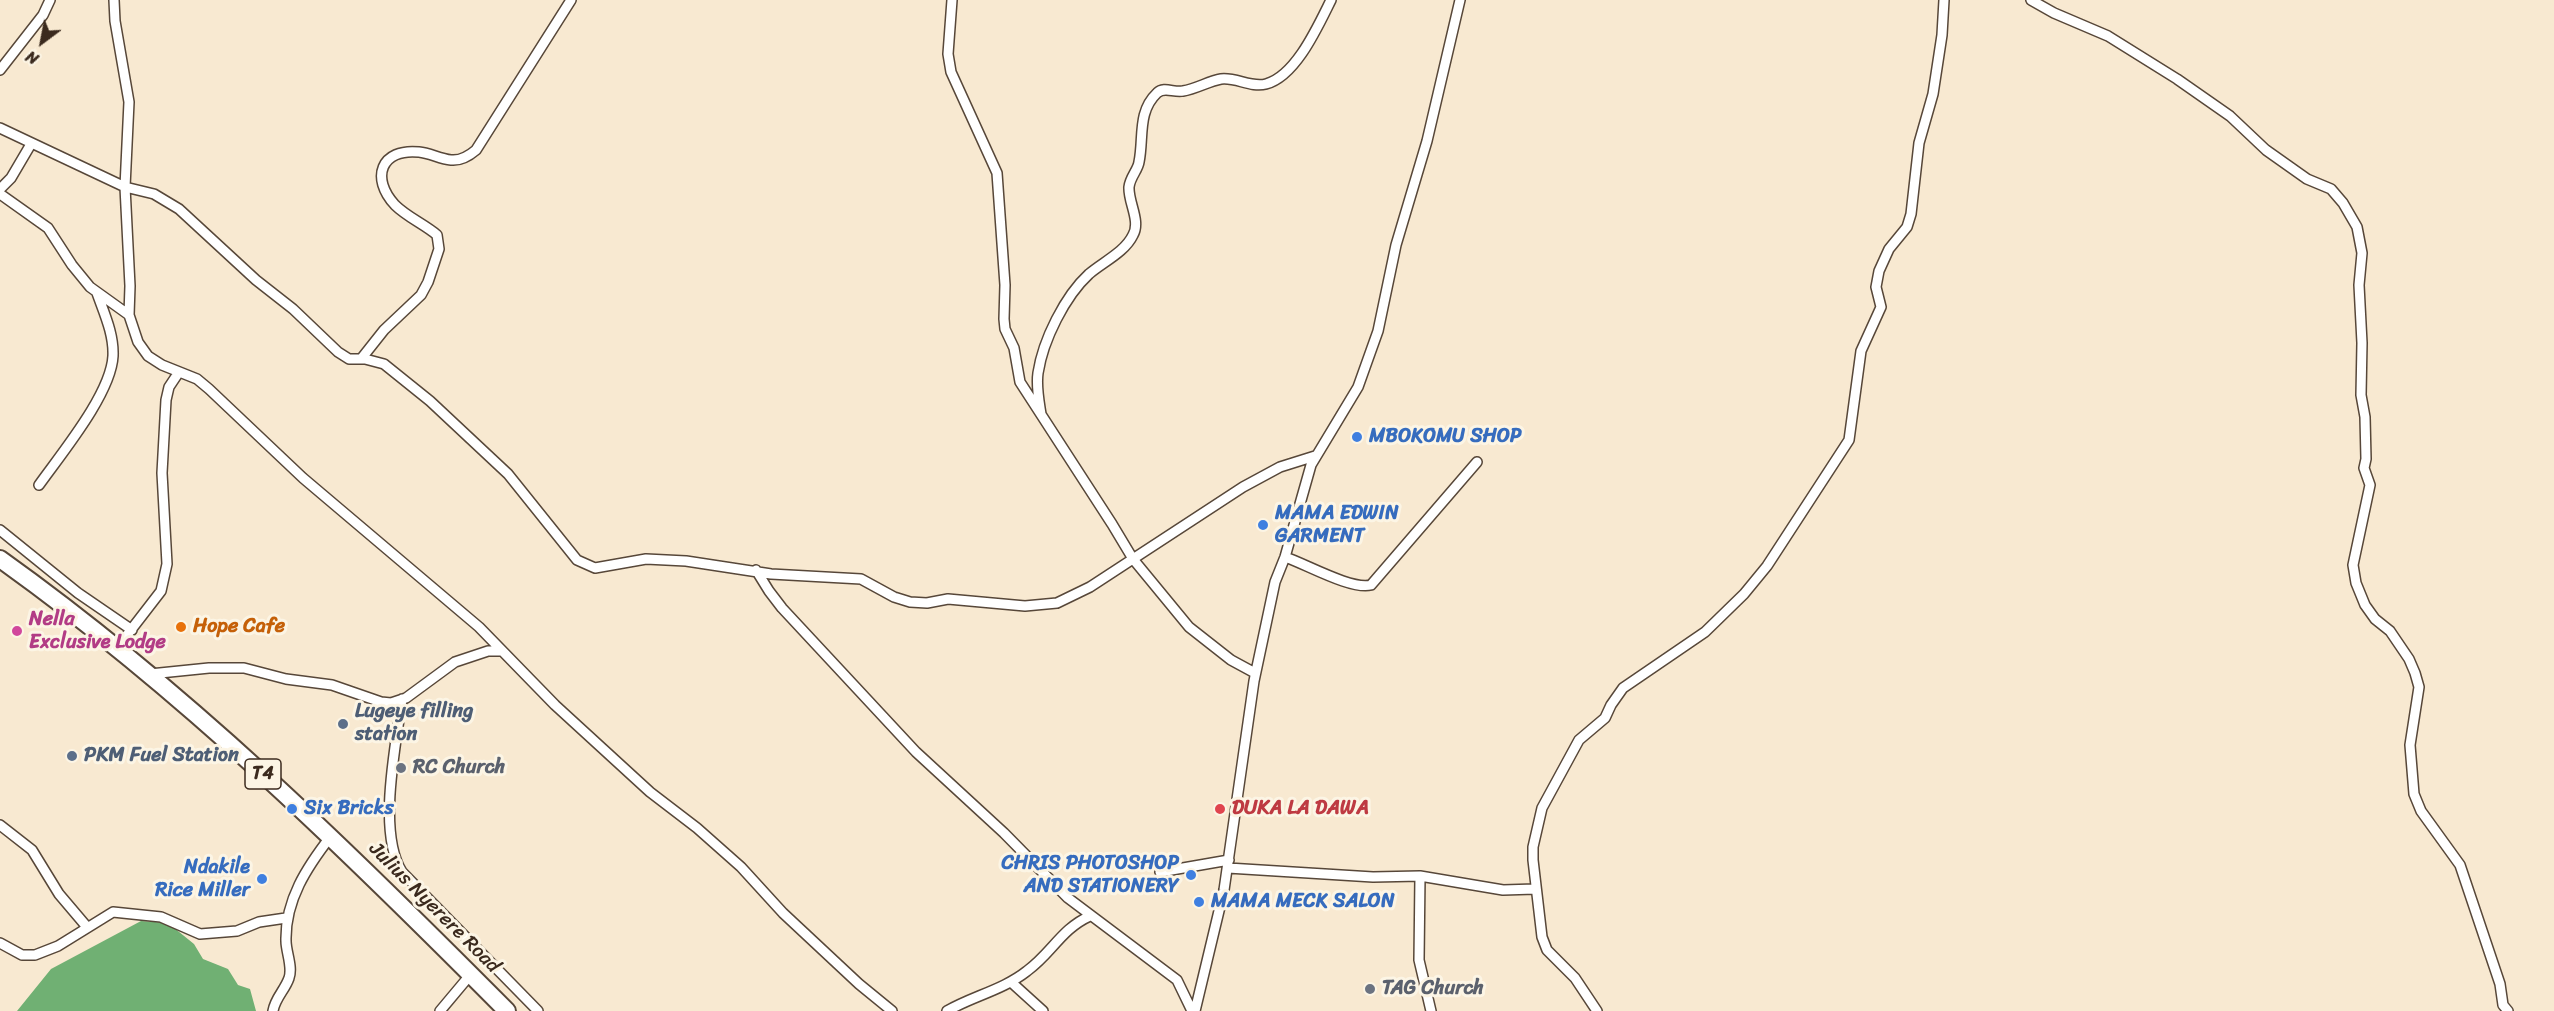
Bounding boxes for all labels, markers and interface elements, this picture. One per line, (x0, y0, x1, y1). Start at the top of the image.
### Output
north arrow (12, 12, 72, 72)
text: N (20, 42, 45, 73)
place label: MBOKOMU SHOP (1369, 425, 1521, 449)
marker: MBOKOMU SHOP (1350, 430, 1364, 444)
place label: MAMA EDWIN GARMENT (1275, 502, 1399, 549)
marker: MAMA EDWIN GARMENT (1256, 518, 1270, 532)
place label: Nella Exclusive Lodge (29, 608, 166, 655)
place label: Hope Cafe (193, 615, 285, 639)
marker: Hope Cafe (174, 620, 188, 634)
marker: Nella Exclusive Lodge (10, 624, 24, 638)
place label: Lugeye filling station (355, 700, 473, 747)
marker: Lugeye filling station (336, 717, 350, 731)
place label: PKM Fuel Station (84, 744, 239, 768)
marker: PKM Fuel Station (65, 749, 79, 763)
place label: RC Church (413, 756, 505, 780)
road number: T4 (245, 759, 281, 789)
marker: RC Church (394, 761, 408, 775)
place label: Six Bricks (304, 797, 394, 821)
place label: DUKA LA DAWA (1232, 797, 1369, 821)
marker: Six Bricks (285, 802, 299, 816)
marker: DUKA LA DAWA (1213, 802, 1227, 816)
street label: Julius Nyerere Road (364, 838, 504, 978)
place label: CHRIS PHOTOSHOP AND STATIONERY (1001, 852, 1179, 899)
place label: Ndakile Rice Miller (155, 856, 250, 903)
marker: CHRIS PHOTOSHOP AND STATIONERY (1184, 868, 1198, 882)
marker: Ndakile Rice Miller (255, 872, 269, 886)
place label: MAMA MECK SALON (1211, 890, 1395, 914)
marker: MAMA MECK SALON (1192, 895, 1206, 909)
place label: TAG Church (1382, 977, 1484, 1001)
marker: TAG Church (1363, 982, 1377, 996)

